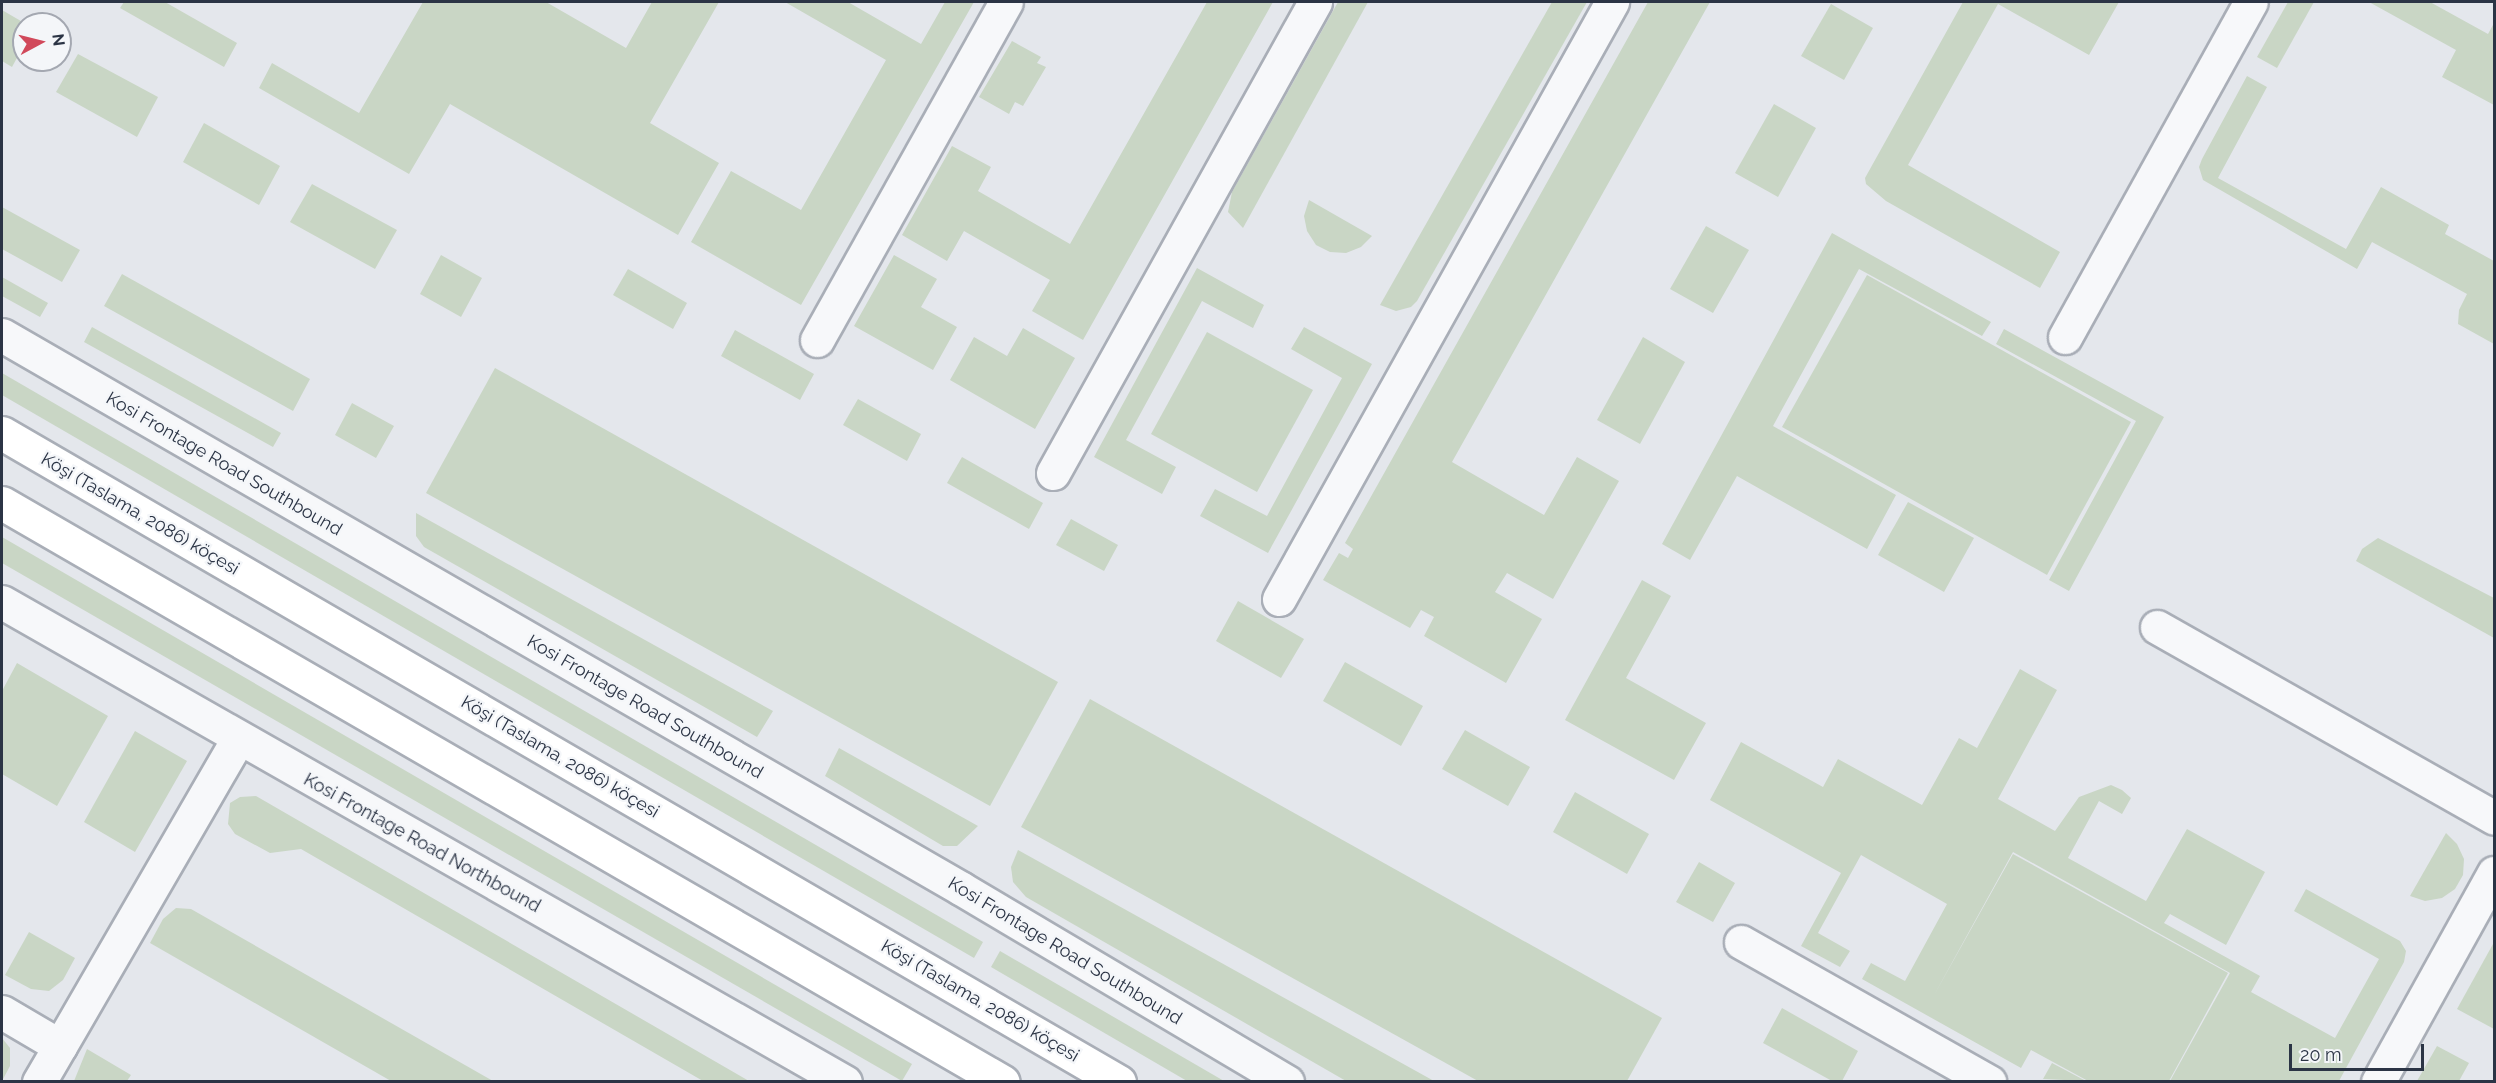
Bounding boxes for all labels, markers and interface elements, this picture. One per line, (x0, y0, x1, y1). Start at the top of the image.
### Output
north arrow (12, 12, 72, 72)
text: N (48, 33, 69, 47)
street label: Kosi Frontage Road Southbound (102, 387, 346, 541)
street label: Köşi (Taslama, 2086) köçesi (37, 448, 243, 580)
street label: Kosi Frontage Road Southbound (523, 630, 767, 784)
street label: Köşi (Taslama, 2086) köçesi (457, 691, 663, 823)
street label: Kosi Frontage Road Northbound (300, 769, 544, 917)
street label: Kosi Frontage Road Southbound (944, 872, 1186, 1030)
street label: Köşi (Taslama, 2086) köçesi (877, 935, 1083, 1067)
scale bar (2292, 1032, 2427, 1070)
text: 20 m (2300, 1044, 2342, 1065)

